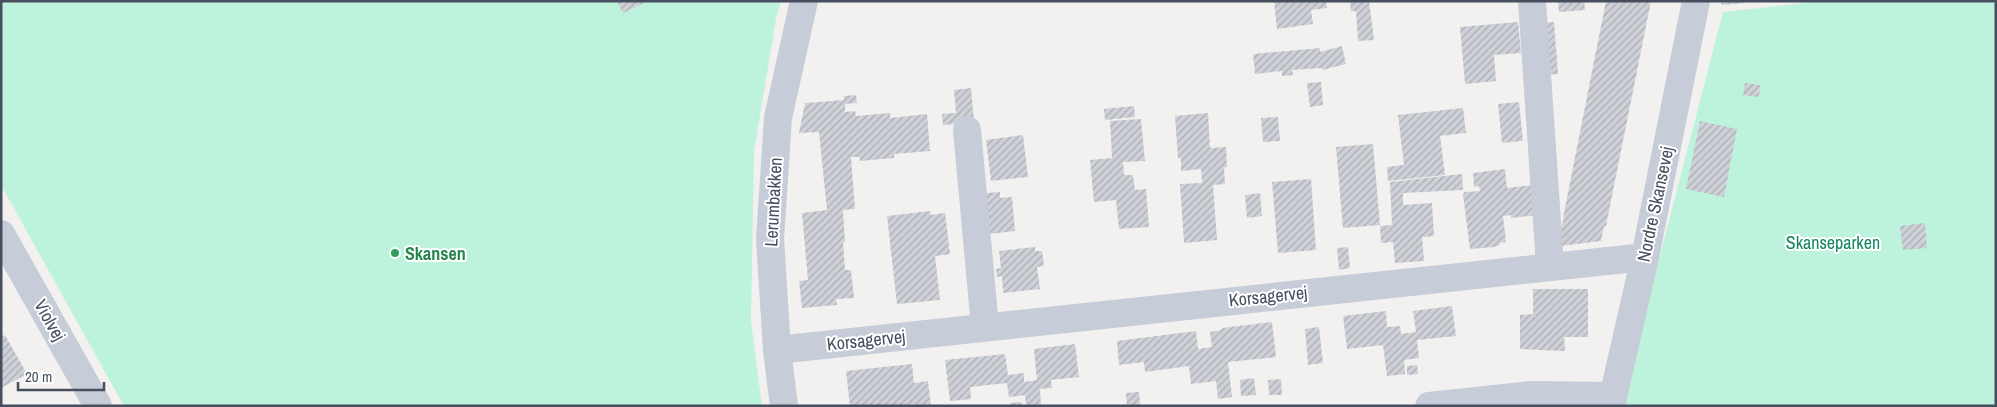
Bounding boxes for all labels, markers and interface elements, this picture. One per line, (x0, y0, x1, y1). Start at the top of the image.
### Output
street label: Nordre Skansevej (1631, 144, 1679, 264)
street label: Lerumbakken (758, 157, 788, 247)
park label: Skanseparken (1786, 230, 1880, 255)
place label: Skansen (405, 241, 466, 266)
marker: Skansen (389, 247, 401, 259)
street label: Korsagervej (1228, 279, 1308, 313)
street label: Violvej (28, 295, 72, 345)
street label: Korsagervej (826, 323, 906, 357)
scale bar (18, 360, 104, 392)
text: 20 m (25, 366, 52, 387)

